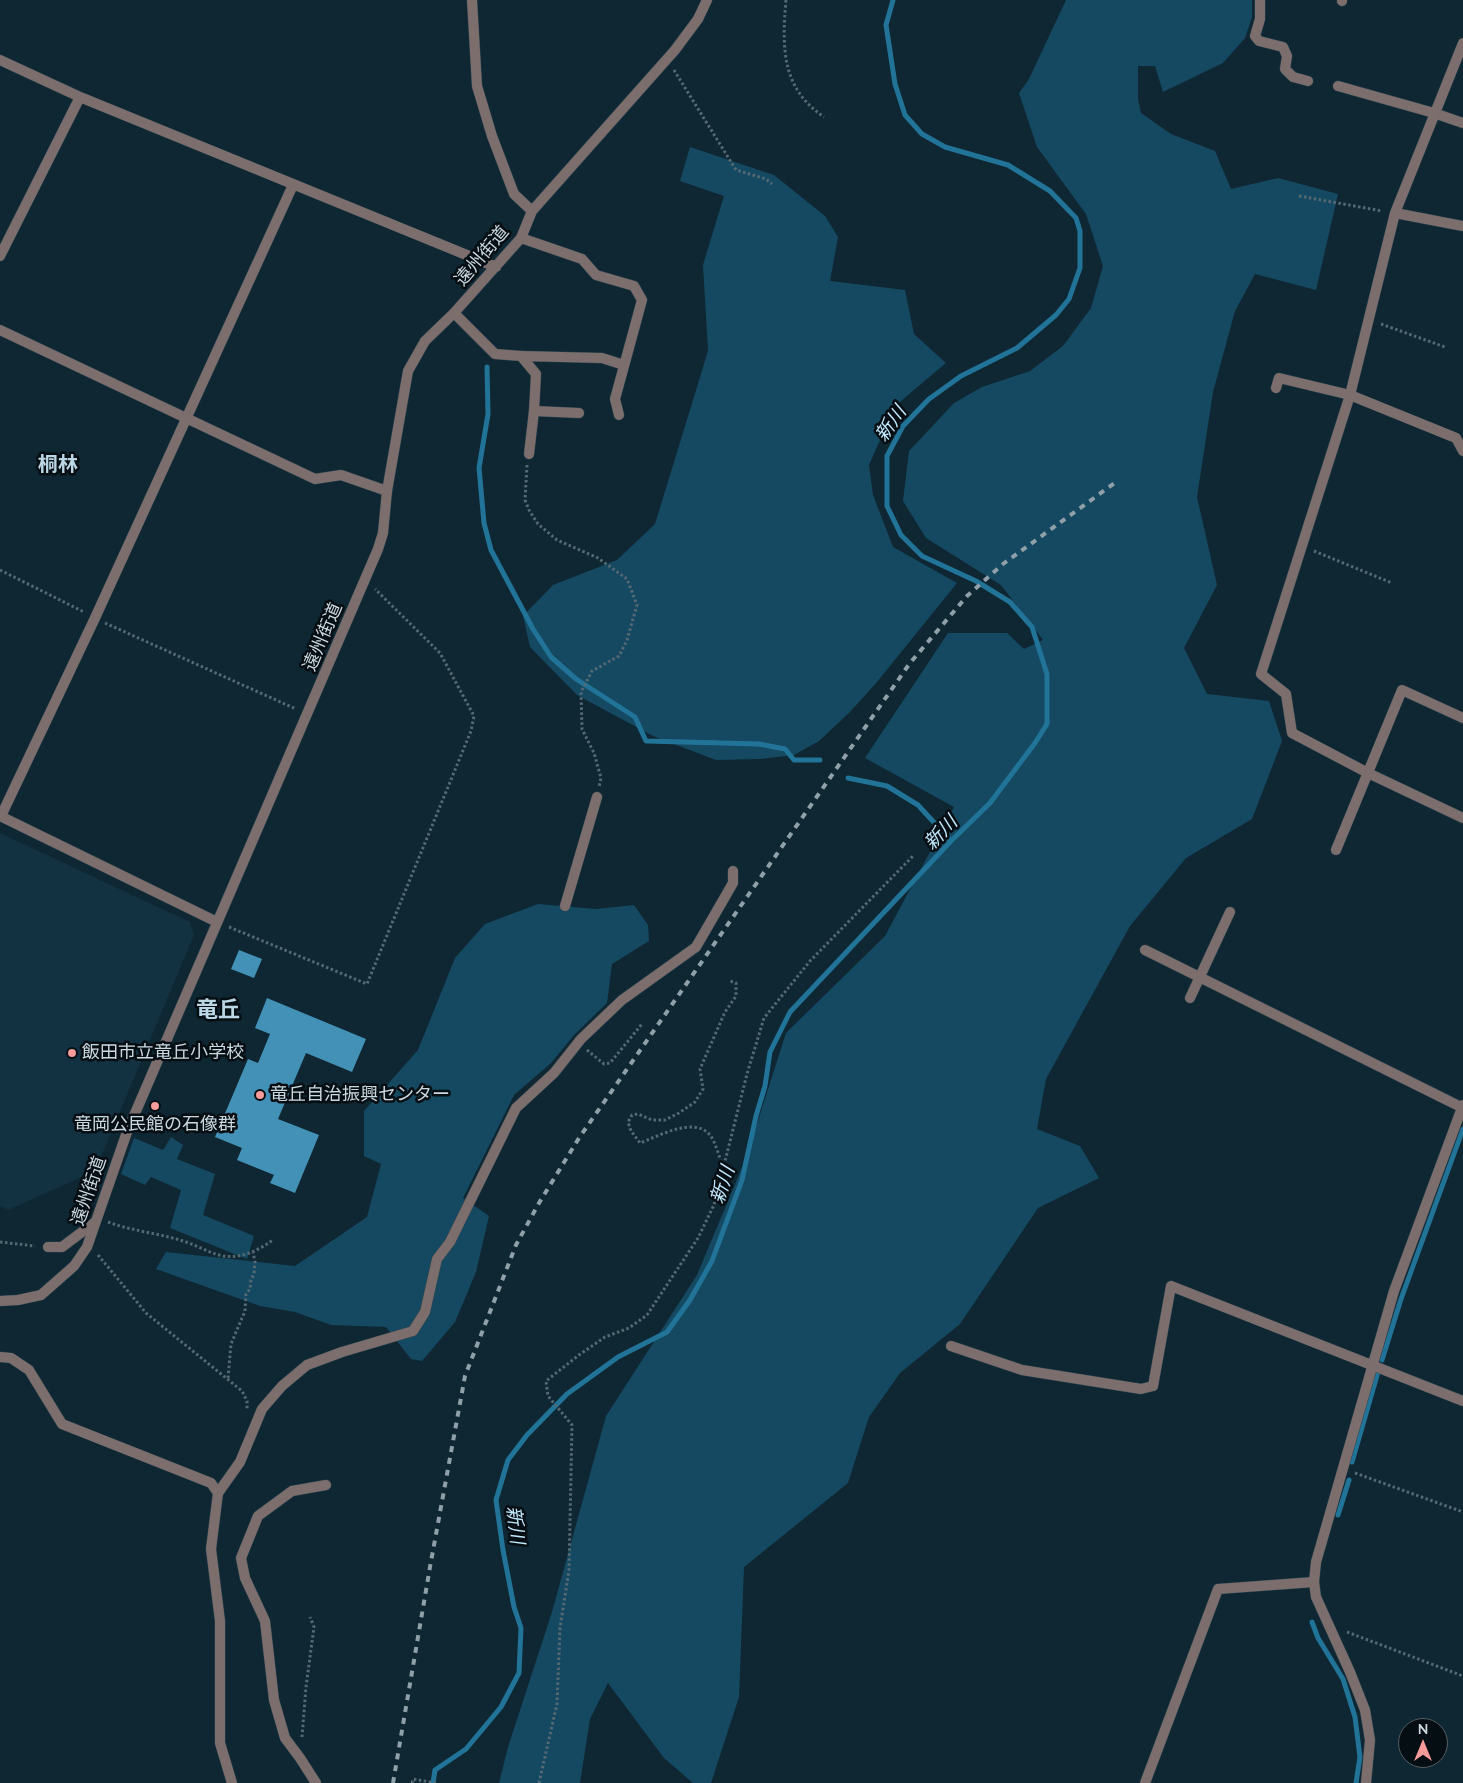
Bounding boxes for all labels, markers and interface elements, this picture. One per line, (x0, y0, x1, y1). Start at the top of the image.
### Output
street label: 遠州街道 (451, 221, 513, 291)
water label: 新川 (871, 402, 911, 446)
district label: 桐林 (38, 453, 78, 477)
street label: 遠州街道 (299, 600, 347, 674)
water label: 新川 (920, 811, 962, 855)
district label: 竜丘 (196, 997, 240, 1023)
place label: 飯田市立竜丘小学校 (82, 1042, 244, 1064)
marker: 飯田市立竜丘小学校 (66, 1047, 78, 1059)
place label: 竜丘自治振興センター (270, 1084, 450, 1106)
marker: 竜丘自治振興センター (254, 1089, 266, 1101)
marker: 竜岡公民館の石像群 (149, 1100, 161, 1112)
place label: 竜岡公民館の石像群 (74, 1114, 236, 1136)
street label: 遠州街道 (67, 1153, 111, 1229)
water label: 新川 (706, 1163, 740, 1207)
water label: 新川 (501, 1505, 529, 1545)
north arrow (1398, 1718, 1448, 1768)
text: N (1418, 1720, 1428, 1738)

